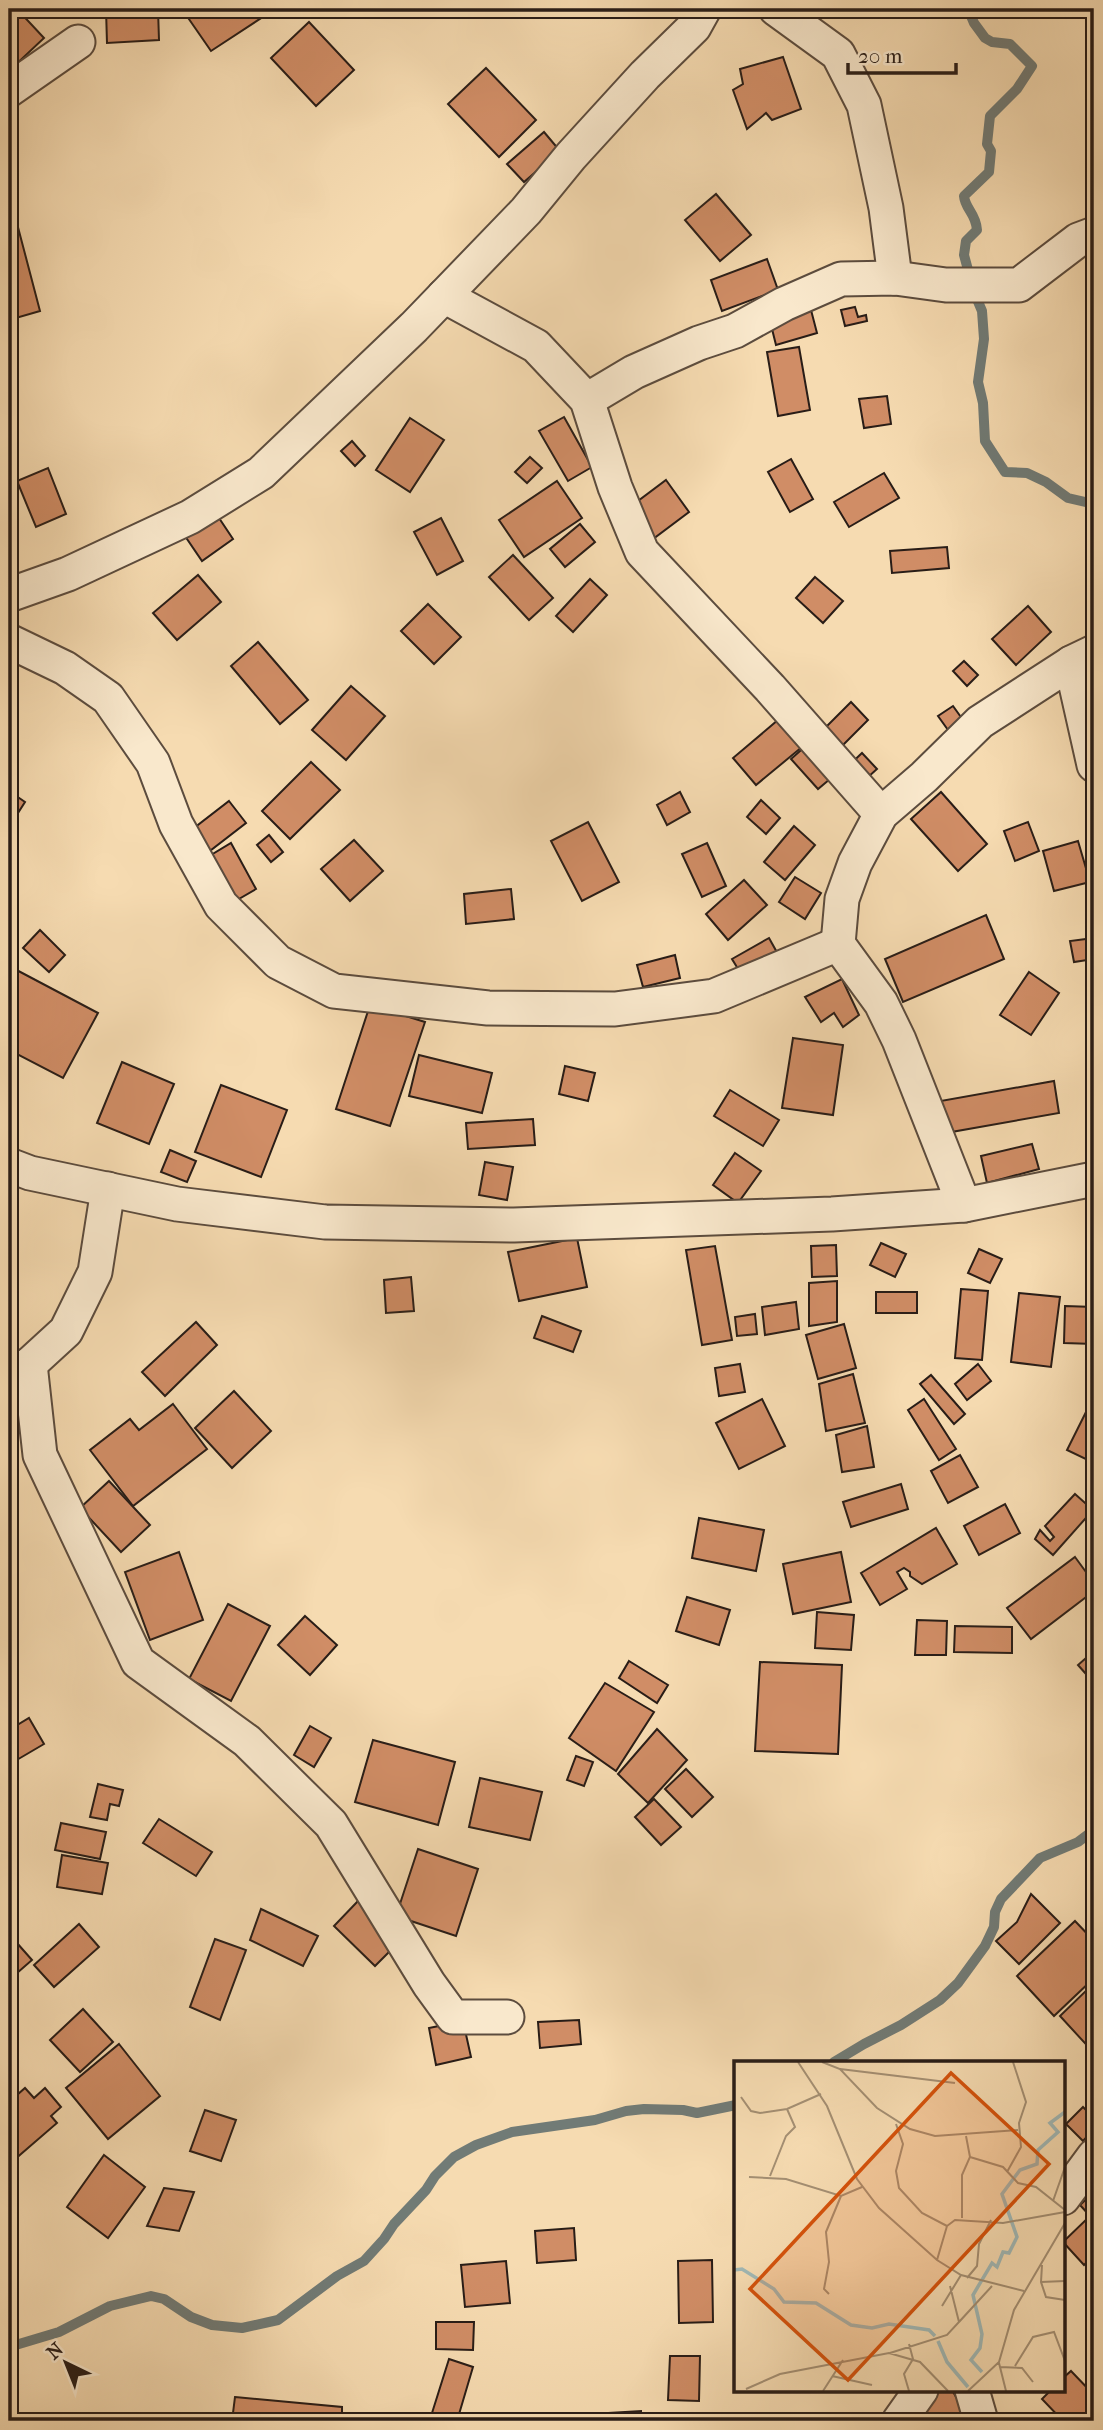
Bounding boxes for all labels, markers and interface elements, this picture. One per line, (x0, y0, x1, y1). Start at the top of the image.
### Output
scale bar (848, 32, 956, 76)
text: 20 m (858, 44, 903, 68)
inset map (734, 2061, 1064, 2392)
north arrow (32, 2328, 102, 2398)
text: N (42, 2338, 68, 2364)

